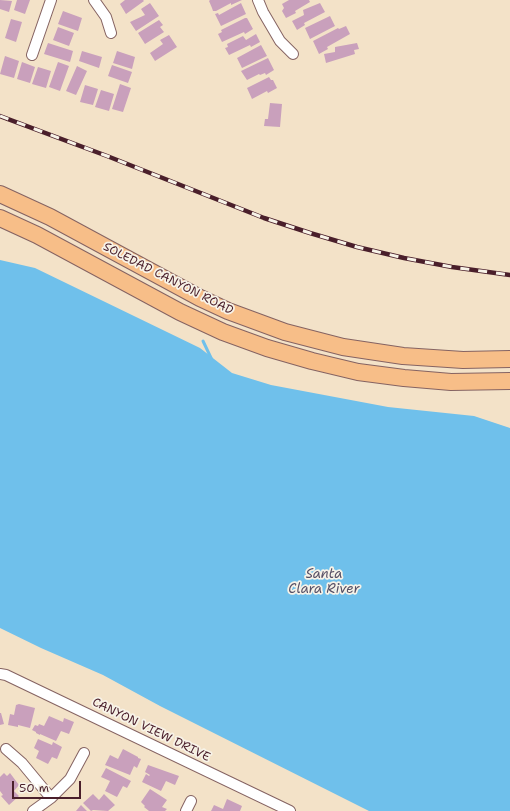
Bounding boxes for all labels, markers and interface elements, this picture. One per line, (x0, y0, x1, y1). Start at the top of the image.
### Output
street label: SOLEDAD CANYON ROAD (101, 240, 235, 318)
water label: Santa Clara River (288, 567, 360, 598)
street label: CANYON VIEW DRIVE (90, 695, 212, 765)
scale bar (14, 773, 83, 799)
text: 50 m (19, 780, 49, 796)

